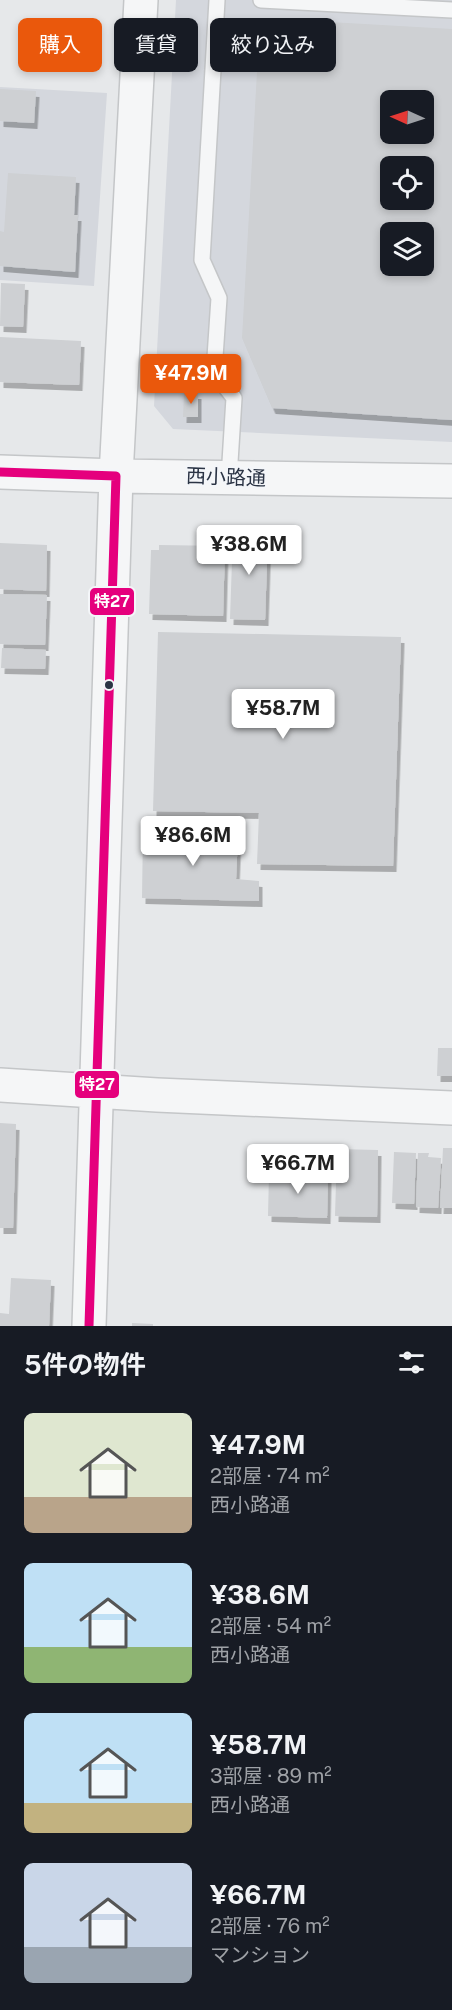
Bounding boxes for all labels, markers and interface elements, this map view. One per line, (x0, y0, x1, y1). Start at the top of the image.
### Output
chip: 購入 (18, 18, 102, 72)
chip: 賃貸 (114, 18, 198, 72)
chip: 絞り込み (210, 18, 336, 72)
north arrow (380, 90, 434, 144)
map controls (380, 90, 434, 276)
button: locate (380, 156, 434, 210)
button: layers (380, 222, 434, 276)
pin: ¥47.9M (142, 354, 240, 405)
text: ¥47.9M (154, 361, 228, 385)
street label: 西小路通 (186, 464, 266, 490)
pin: ¥38.6M (200, 525, 298, 576)
text: ¥38.6M (211, 532, 287, 556)
line badge: 特27 (89, 587, 135, 616)
text: 特27 (94, 592, 130, 611)
unlabelled marker (103, 679, 115, 691)
pin: ¥58.7M (234, 689, 332, 740)
text: ¥58.7M (246, 696, 320, 720)
pin: ¥86.6M (144, 816, 242, 867)
text: ¥86.6M (155, 823, 231, 847)
line badge: 特27 (74, 1070, 120, 1099)
text: 特27 (79, 1075, 115, 1094)
pin: ¥66.7M (249, 1144, 347, 1195)
text: ¥66.7M (261, 1151, 335, 1175)
icon: filters (395, 1346, 428, 1379)
text: 5件の物件 (24, 1349, 146, 1380)
text: ¥47.9M (210, 1429, 306, 1460)
icon: home (72, 1437, 144, 1509)
text: 2部屋 · 74 m² (210, 1464, 330, 1488)
text: 西小路通 (210, 1493, 290, 1517)
text: ¥38.6M (210, 1579, 310, 1610)
icon: home (72, 1587, 144, 1659)
text: 2部屋 · 54 m² (210, 1614, 331, 1638)
text: 西小路通 (210, 1643, 290, 1667)
text: ¥58.7M (210, 1729, 307, 1760)
icon: home (72, 1737, 144, 1809)
text: 3部屋 · 89 m² (210, 1764, 332, 1788)
text: 西小路通 (210, 1793, 290, 1817)
text: ¥66.7M (210, 1879, 306, 1910)
icon: home (72, 1887, 144, 1959)
text: 2部屋 · 76 m² (210, 1914, 330, 1938)
text: マンション (210, 1943, 310, 1967)

